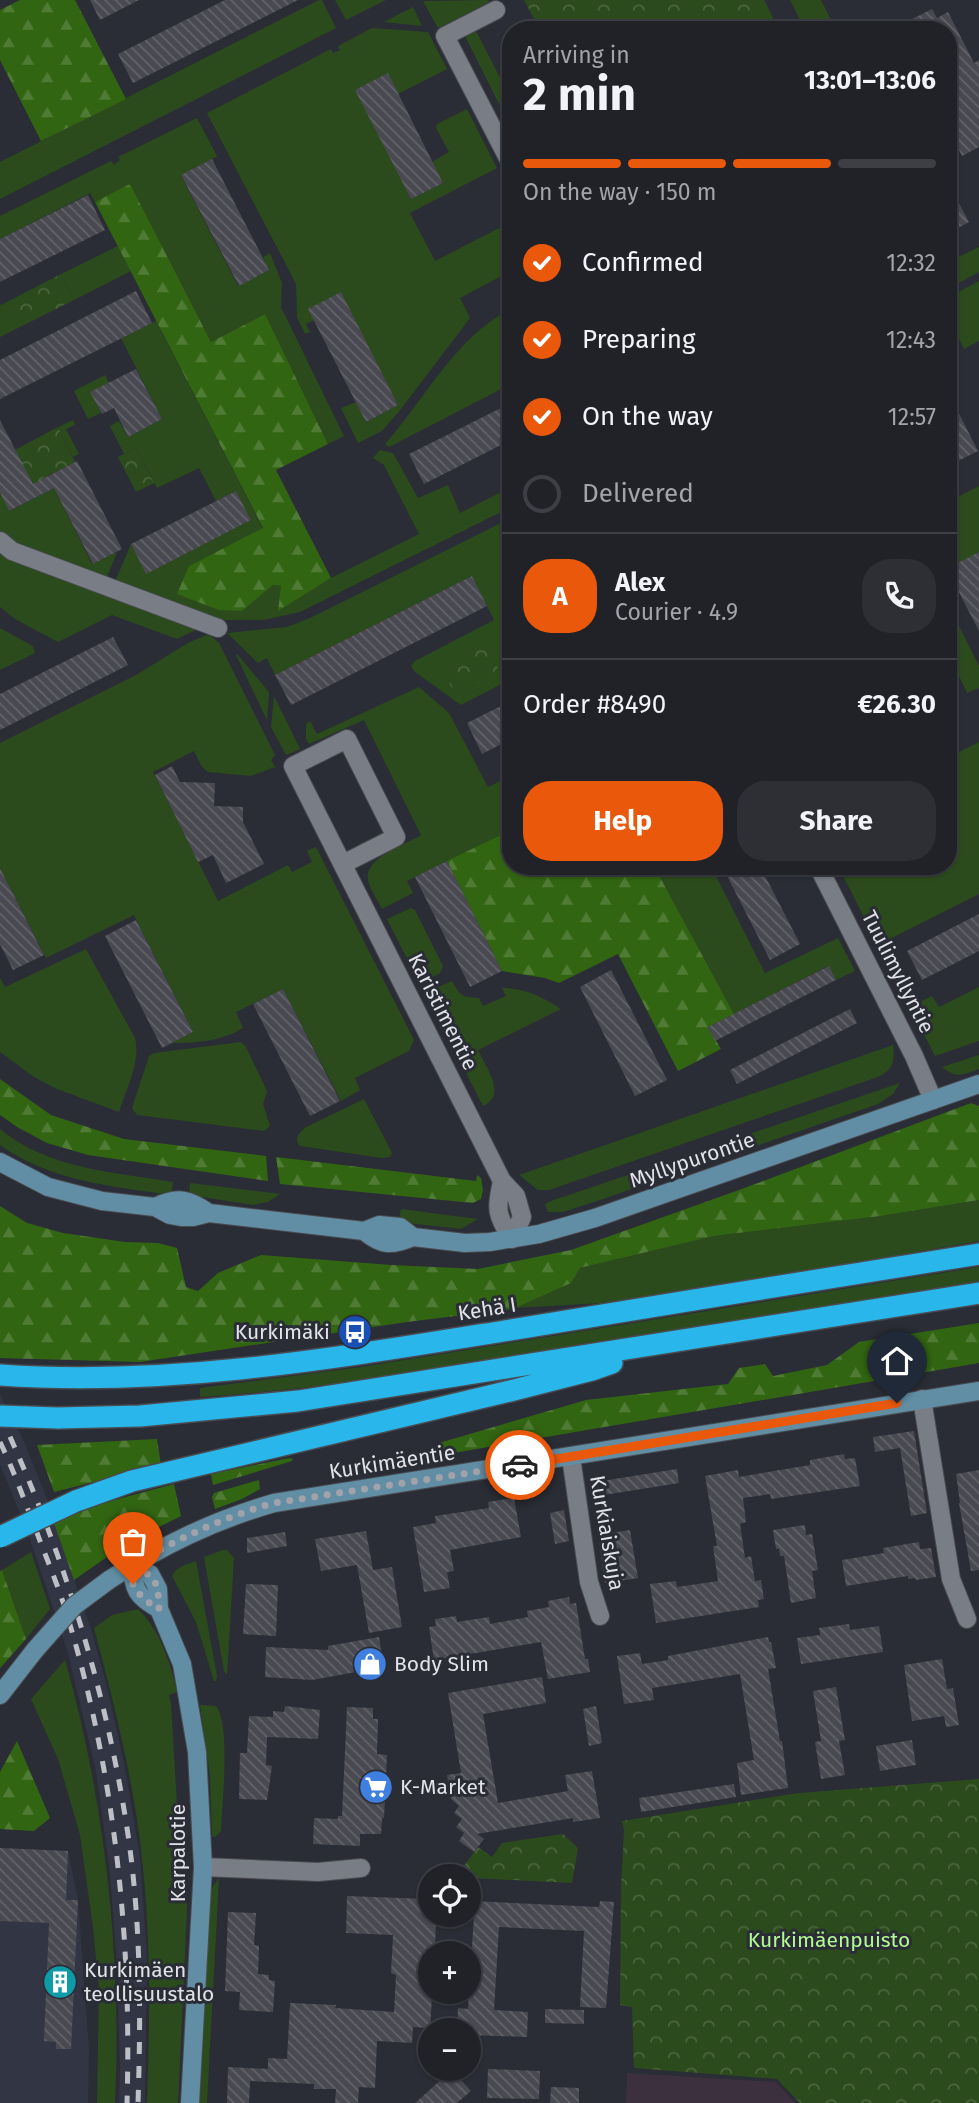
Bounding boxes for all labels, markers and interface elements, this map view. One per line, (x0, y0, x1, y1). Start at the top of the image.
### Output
text: Arriving in (523, 41, 630, 69)
text: 13:01–13:06 (804, 65, 936, 96)
text: 2 min (523, 67, 636, 122)
text: On the way · 150 m (523, 178, 716, 206)
icon: check (523, 244, 561, 282)
text: Confirmed (582, 247, 703, 278)
text: 12:32 (886, 249, 936, 277)
icon: check (523, 321, 561, 359)
text: Preparing (582, 324, 695, 355)
text: 12:43 (886, 326, 936, 354)
icon: check (523, 398, 561, 436)
text: On the way (582, 401, 713, 432)
text: 12:57 (888, 403, 936, 431)
text: Delivered (582, 478, 694, 509)
button: phone (862, 559, 936, 633)
text: Alex (615, 567, 665, 598)
text: A (552, 581, 568, 612)
text: Courier · 4.9 (615, 598, 738, 626)
text: Order #8490 (523, 689, 666, 720)
text: €26.30 (857, 689, 936, 720)
button: Help (523, 781, 723, 861)
button: Share (737, 781, 936, 861)
street label: Tuulimyllyntie (856, 906, 940, 1038)
street label: Karistimentie (402, 949, 484, 1075)
street label: Myllypurontie (626, 1126, 758, 1194)
street label: Kehä I (456, 1292, 518, 1326)
bus stop icon: Kurkimäki (336, 1313, 374, 1351)
place label: Kurkimäki (235, 1319, 330, 1345)
pin (867, 1331, 927, 1403)
icon: home (878, 1342, 916, 1380)
courier (485, 1430, 555, 1500)
street label: Kurkimäentie (327, 1439, 457, 1485)
icon: car (501, 1446, 539, 1484)
street label: Kurkiaiskuja (584, 1473, 630, 1593)
pin (103, 1512, 163, 1584)
icon: bag (114, 1523, 152, 1561)
shop icon: Body Slim (351, 1645, 389, 1683)
place label: Body Slim (394, 1651, 489, 1677)
supermarket icon: K-Market (357, 1768, 395, 1806)
place label: K-Market (400, 1774, 486, 1800)
street label: Karpalotie (165, 1804, 191, 1902)
map controls (418, 1864, 481, 2081)
button: locate (418, 1864, 481, 1927)
park label: Kurkimäenpuisto (748, 1927, 910, 1953)
button: + (418, 1941, 481, 2004)
place label: Kurkimäen teollisuustalo (84, 1957, 214, 2007)
building icon: Kurkimäen teollisuustalo (41, 1963, 79, 2001)
button: − (418, 2018, 481, 2081)

